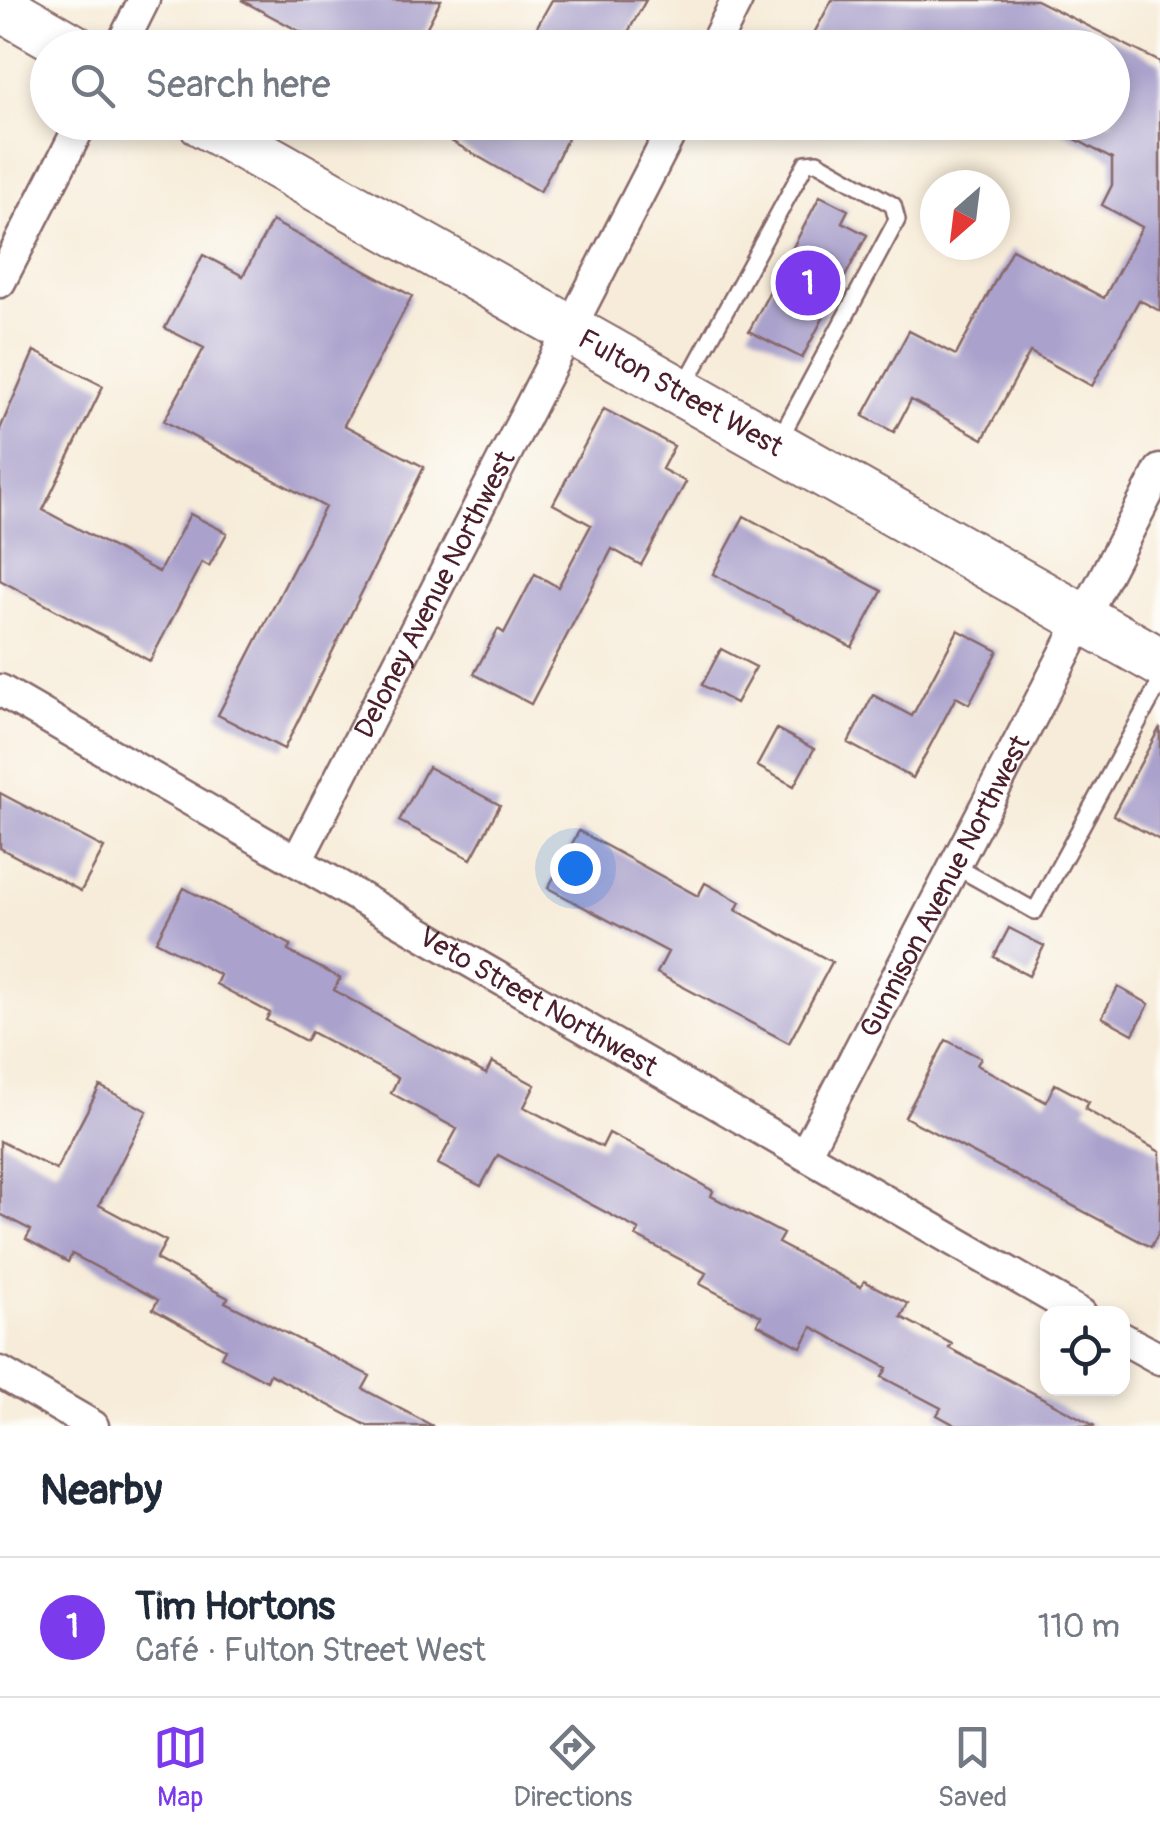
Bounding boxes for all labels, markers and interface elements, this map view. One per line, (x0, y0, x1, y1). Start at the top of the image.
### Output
search box (30, 30, 1130, 140)
icon: search (65, 58, 120, 113)
text: Search here (145, 61, 331, 109)
north arrow (920, 170, 1010, 260)
pin: 1 (776, 246, 840, 320)
street label: Fulton Street West (572, 322, 789, 465)
street label: Deloney Avenue Northwest (347, 445, 524, 744)
street label: Gunnison Avenue Northwest (853, 729, 1039, 1044)
your location (550, 843, 601, 894)
street label: Veto Street Northwest (412, 920, 664, 1085)
map controls (1040, 1306, 1130, 1396)
button: locate (1040, 1306, 1130, 1396)
text: Nearby (40, 1465, 162, 1517)
text: Tim Hortons (135, 1583, 335, 1631)
text: 1 (66, 1607, 79, 1647)
text: 110 m (1038, 1607, 1120, 1647)
text: Café · Fulton Street West (135, 1631, 486, 1671)
tab: Map (153, 1720, 208, 1815)
tab: Directions (513, 1720, 632, 1815)
tab: Saved (938, 1720, 1007, 1815)

